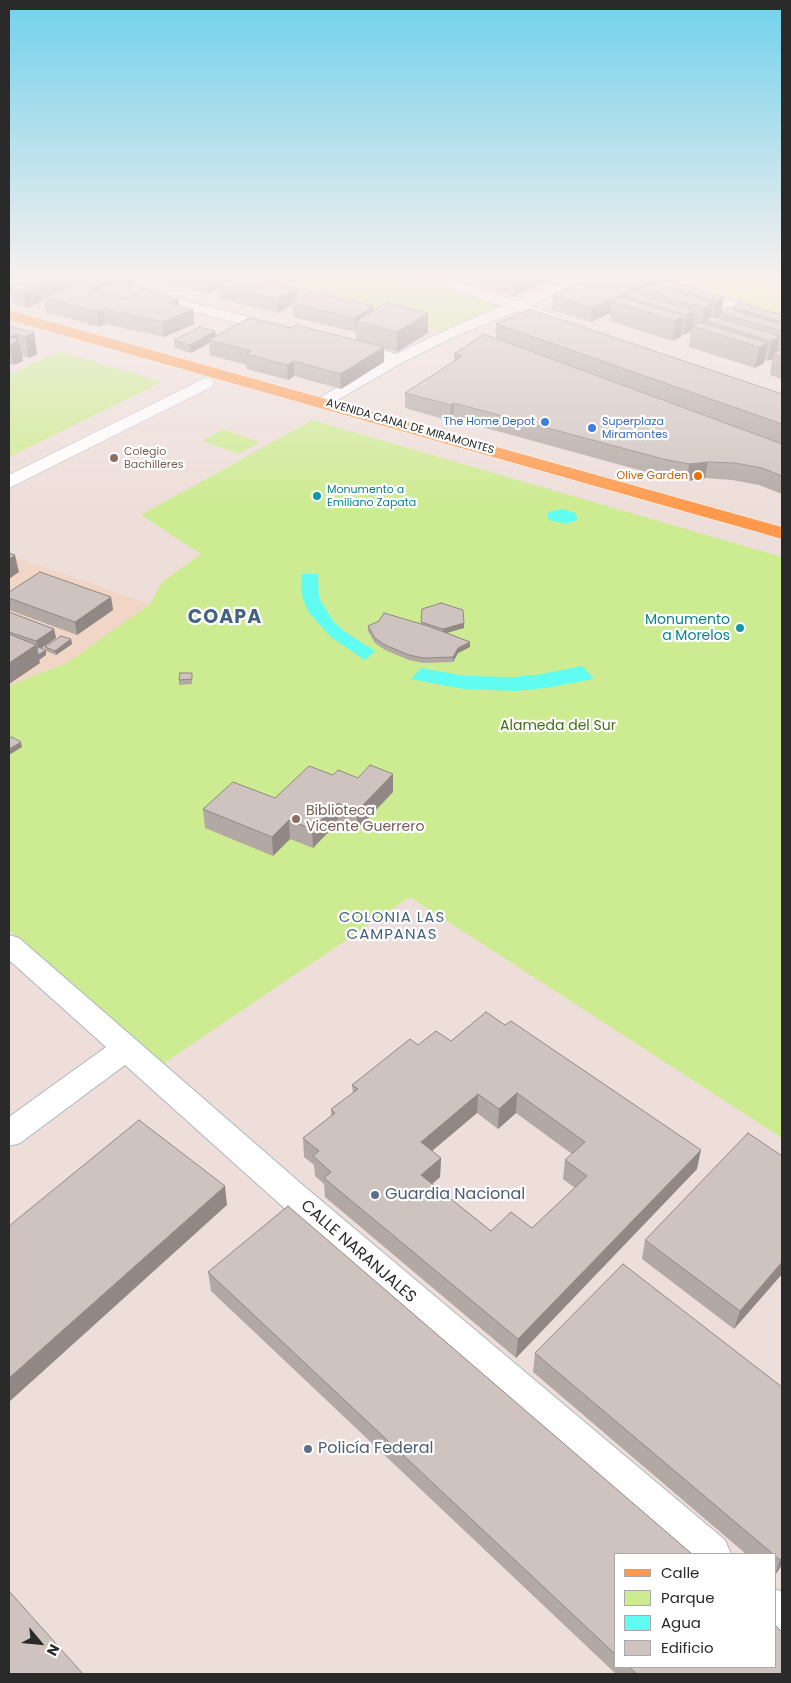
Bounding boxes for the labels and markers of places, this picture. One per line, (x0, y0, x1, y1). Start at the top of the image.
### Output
place label: The Home Depot (443, 415, 535, 429)
place label: Superplaza Miramontes (602, 415, 668, 441)
marker: The Home Depot (539, 416, 551, 428)
marker: Superplaza Miramontes (586, 422, 598, 434)
place label: Colegio Bachilleres (124, 445, 183, 471)
marker: Colegio Bachilleres (108, 452, 120, 464)
place label: Olive Garden (617, 469, 688, 483)
marker: Olive Garden (692, 470, 704, 482)
place label: Monumento a Emiliano Zapata (327, 483, 416, 509)
marker: Monumento a Emiliano Zapata (311, 490, 323, 502)
place label: Monumento a Morelos (645, 612, 730, 644)
marker: Monumento a Morelos (734, 622, 746, 634)
place label: Biblioteca Vicente Guerrero (306, 803, 424, 836)
marker: Biblioteca Vicente Guerrero (290, 813, 302, 825)
place label: Guardia Nacional (385, 1185, 525, 1205)
marker: Guardia Nacional (369, 1189, 381, 1201)
place label: Policía Federal (318, 1439, 434, 1459)
marker: Policía Federal (302, 1443, 314, 1455)

